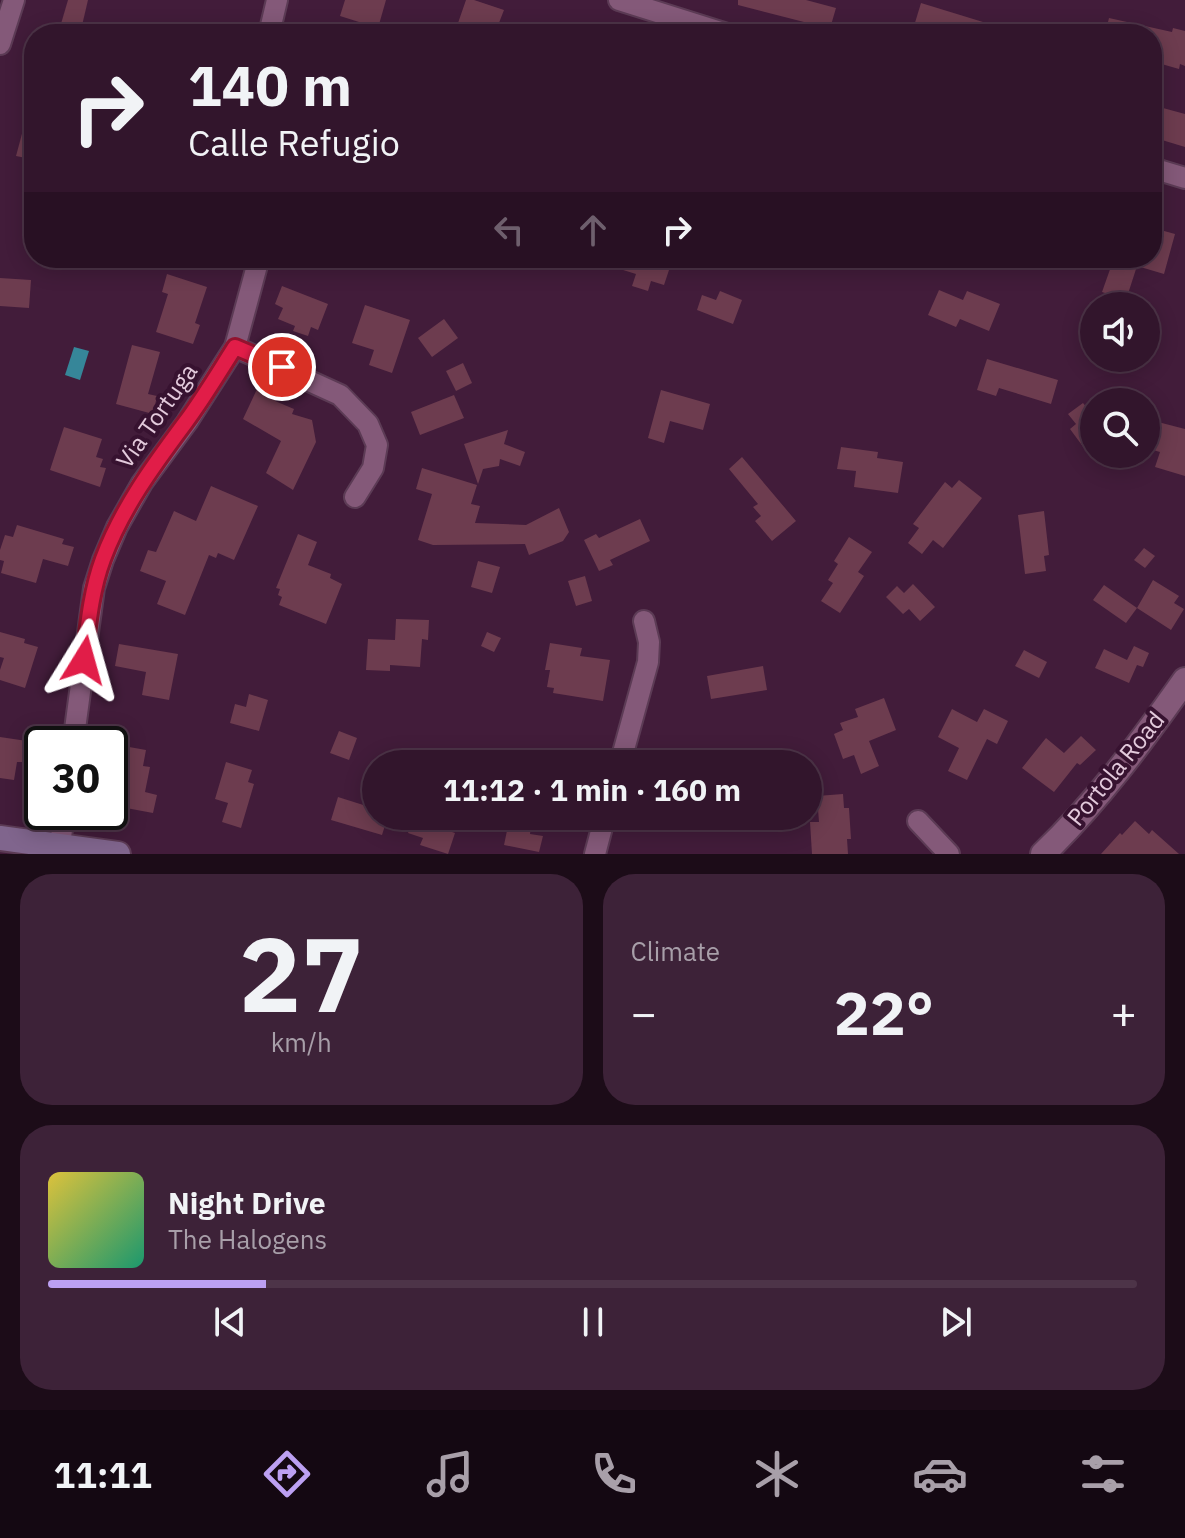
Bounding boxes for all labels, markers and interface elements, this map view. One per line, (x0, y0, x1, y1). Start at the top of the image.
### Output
text: 140 m (188, 49, 352, 121)
icon: right (56, 56, 160, 160)
text: Calle Refugio (188, 119, 400, 166)
icon: left (487, 208, 531, 252)
icon: ahead (571, 208, 615, 252)
icon: right (655, 208, 699, 252)
map controls (1080, 292, 1160, 468)
button: sound (1080, 292, 1160, 372)
pin (248, 333, 316, 401)
icon: arrive (260, 345, 304, 389)
street label: Via Tortuga (108, 357, 204, 474)
button: search (1080, 388, 1160, 468)
position arrow (42, 618, 126, 702)
street label: Portola Road (1059, 705, 1171, 832)
speed limit sign: 30 (24, 726, 128, 830)
text: 11:12 · 1 min · 160 m (443, 770, 741, 809)
text: 27 (239, 905, 364, 1041)
text: Climate (631, 934, 720, 968)
text: 22° (834, 973, 934, 1052)
text: − (631, 984, 657, 1041)
text: + (1111, 984, 1137, 1041)
text: km/h (271, 1025, 332, 1059)
text: Night Drive (168, 1183, 326, 1222)
text: The Halogens (168, 1222, 327, 1256)
icon: previous (208, 1300, 252, 1344)
icon: pause (571, 1300, 615, 1344)
icon: next (934, 1300, 978, 1344)
icon: directions (259, 1446, 315, 1502)
icon: music (422, 1446, 478, 1502)
icon: phone (586, 1446, 642, 1502)
icon: climate (749, 1446, 805, 1502)
icon: car (912, 1446, 968, 1502)
icon: filters (1075, 1446, 1131, 1502)
text: 11:11 (54, 1451, 152, 1498)

